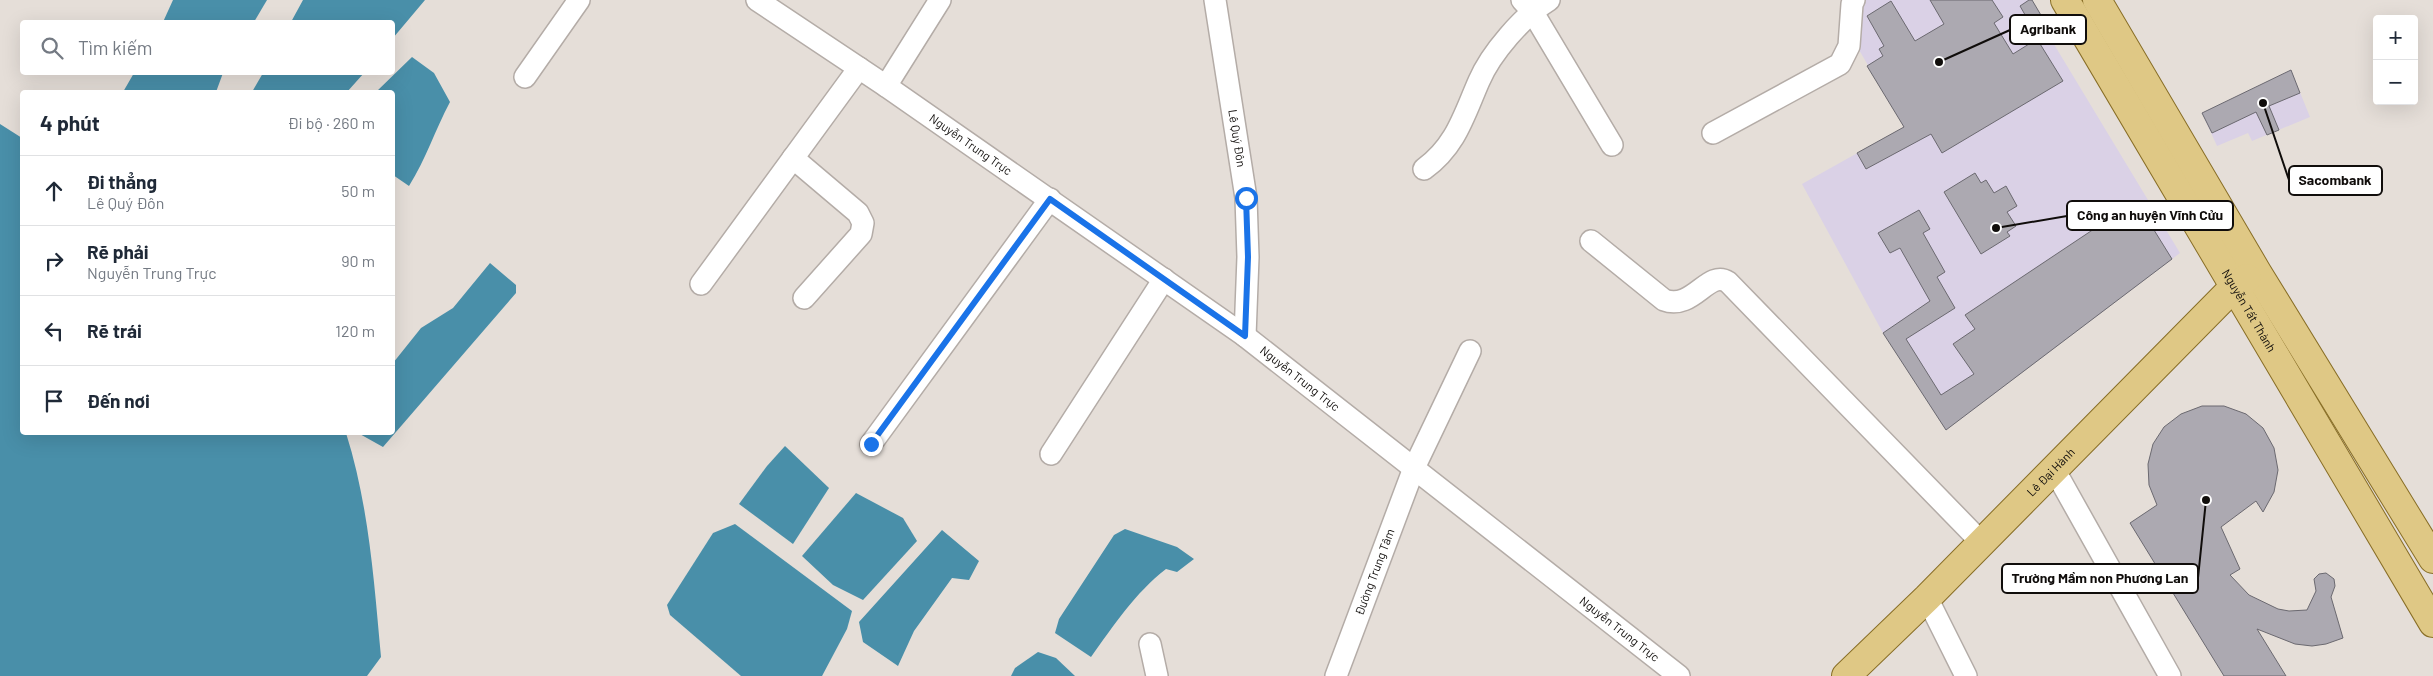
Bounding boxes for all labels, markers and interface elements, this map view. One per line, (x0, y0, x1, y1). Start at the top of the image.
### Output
callout: Agribank (2010, 15, 2086, 44)
map controls (2373, 15, 2418, 105)
button: + (2373, 15, 2418, 60)
search box (20, 20, 395, 75)
text: Agribank (2020, 20, 2077, 37)
icon: search (38, 34, 66, 62)
text: Tìm kiếm (78, 36, 153, 59)
button: − (2373, 60, 2418, 105)
street label: Lê Quý Đôn (1226, 108, 1249, 168)
text: 4 phút (40, 110, 100, 135)
street label: Nguyễn Trung Trực (927, 110, 1015, 178)
text: Đi bộ · 260 m (288, 113, 375, 132)
callout: Sacombank (2289, 166, 2382, 195)
text: Đi thẳng (87, 170, 157, 193)
text: Sacombank (2299, 171, 2372, 188)
icon: ahead (40, 177, 68, 205)
text: 50 m (341, 181, 375, 200)
route start (1235, 187, 1258, 210)
text: Lê Quý Đôn (87, 193, 164, 212)
callout: Công an huyện Vĩnh Cửu (2067, 201, 2233, 230)
text: Công an huyện Vĩnh Cửu (2077, 206, 2223, 223)
text: Rẽ phải (87, 240, 149, 263)
icon: right (40, 247, 68, 275)
text: 90 m (341, 251, 375, 270)
text: Nguyễn Trung Trực (87, 263, 216, 282)
street label: Nguyễn Tất Thành (2220, 266, 2279, 354)
icon: left (40, 317, 68, 345)
text: Rẽ trái (87, 319, 142, 342)
text: 120 m (335, 321, 375, 340)
street label: Nguyễn Trung Trực (1258, 343, 1343, 414)
icon: arrive (40, 387, 68, 415)
text: Đến nơi (87, 389, 150, 412)
route end (860, 433, 883, 456)
street label: Lê Đại Hành (2023, 445, 2077, 499)
street label: Đường Trung Tâm (1351, 526, 1397, 617)
callout: Trường Mầm non Phương Lan (2002, 564, 2198, 593)
text: Trường Mầm non Phương Lan (2012, 569, 2188, 586)
street label: Nguyễn Trung Trực (1577, 593, 1662, 664)

